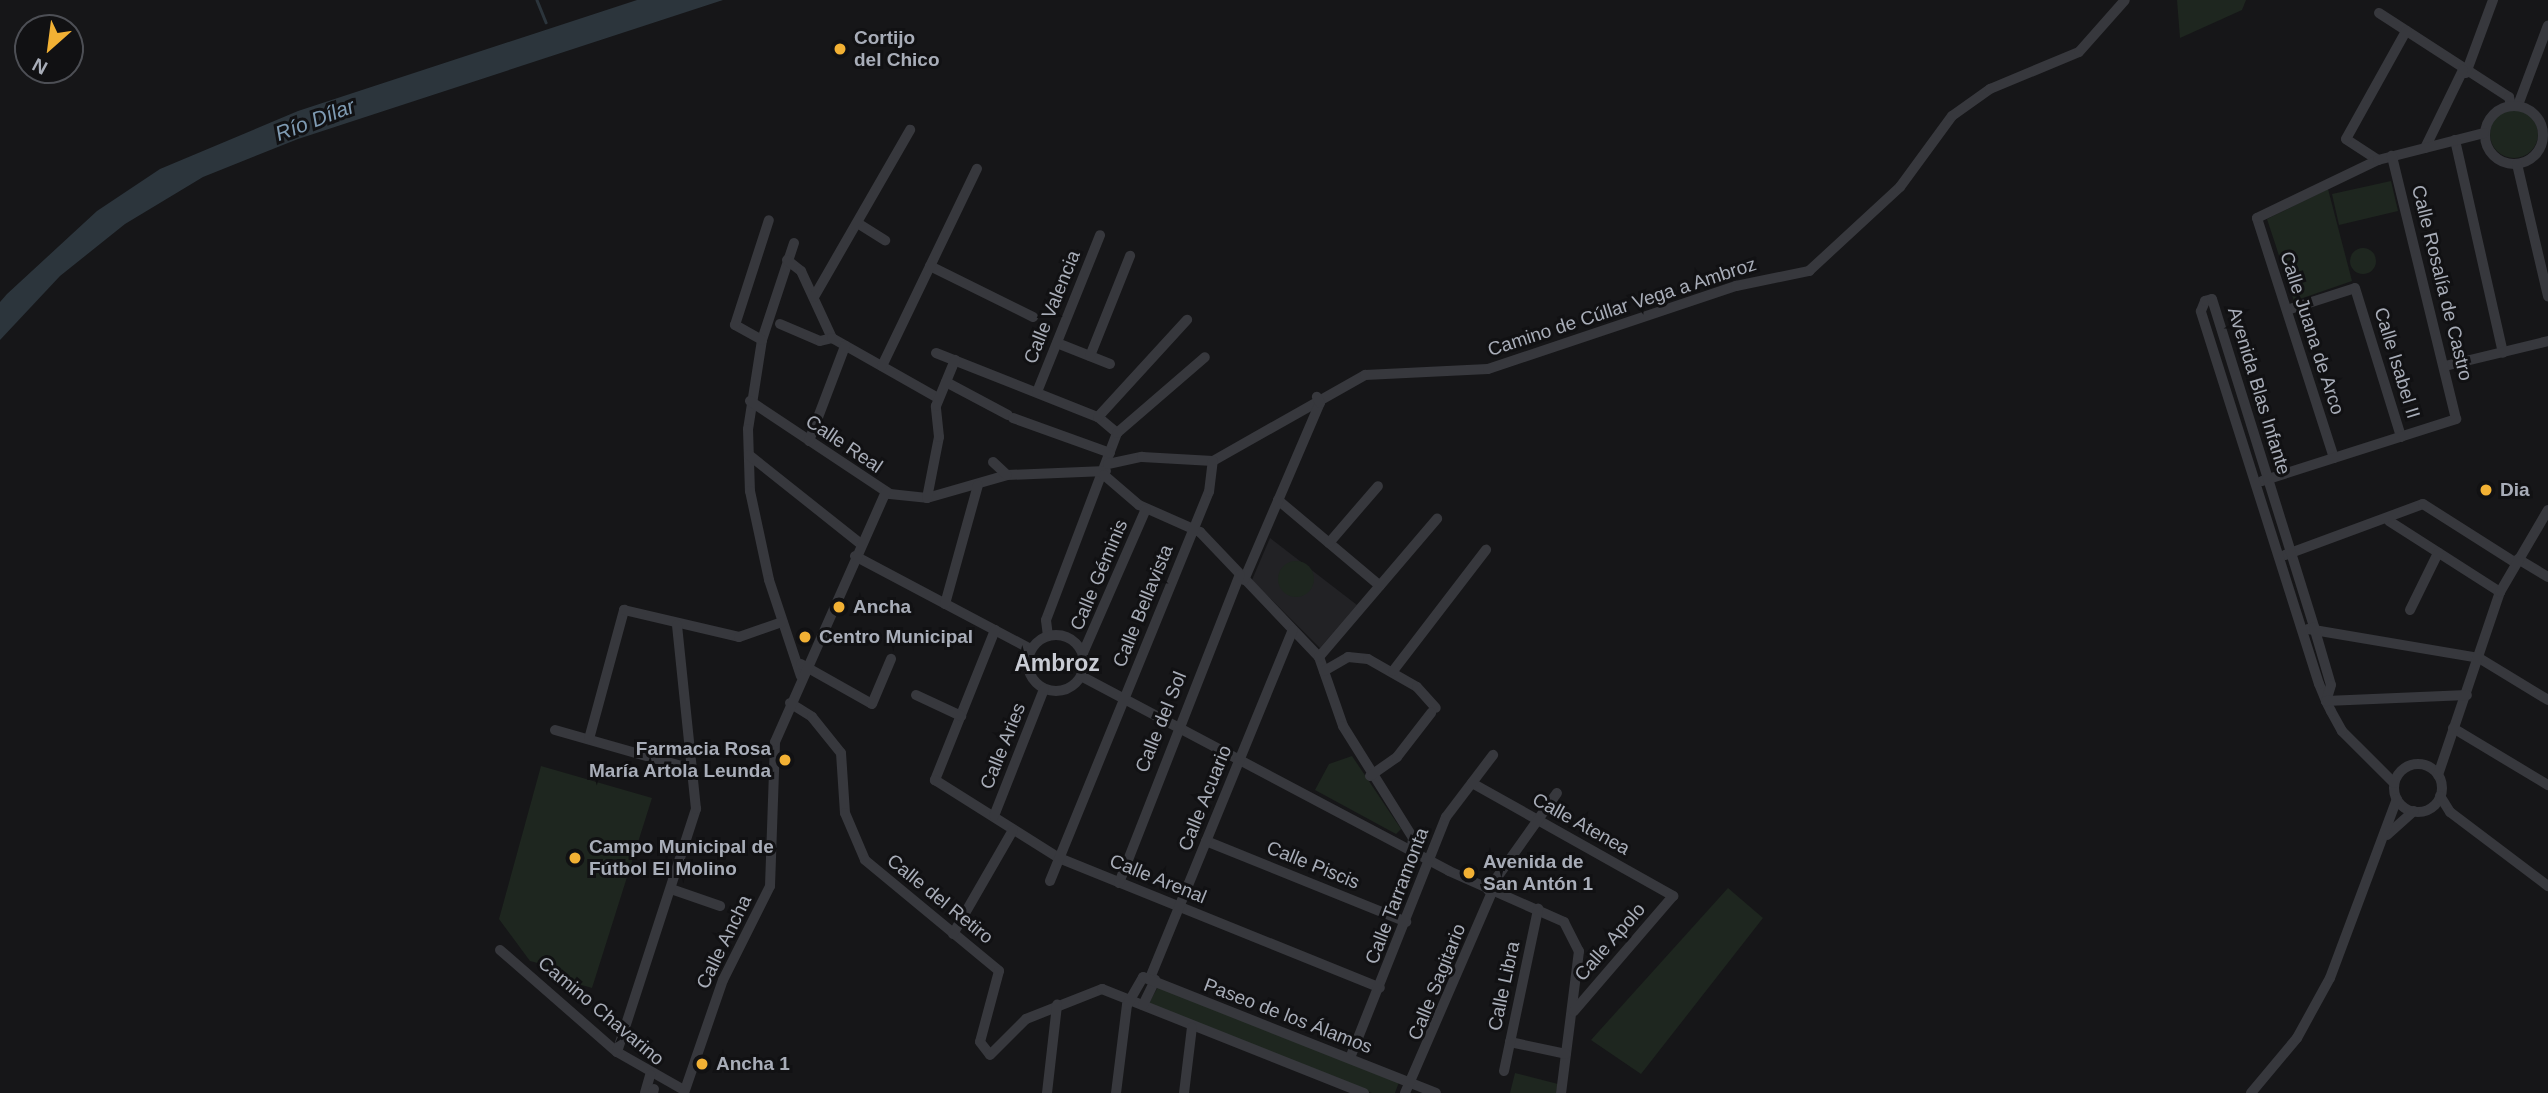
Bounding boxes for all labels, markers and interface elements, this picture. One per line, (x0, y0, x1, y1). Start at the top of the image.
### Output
north arrow (14, 14, 84, 84)
place label: Cortijo del Chico (854, 27, 940, 71)
marker: Cortijo del Chico (832, 41, 848, 57)
text: N (29, 54, 51, 79)
water label: Río Dílar (272, 93, 358, 147)
street label: Calle Rosalía de Castro (2407, 183, 2477, 383)
street label: Calle Valencia (1019, 247, 1085, 367)
street label: Calle Juana de Arco (2275, 248, 2349, 418)
street label: Camino de Cúllar Vega a Ambroz (1484, 253, 1760, 361)
street label: Avenida Blas Infante (2223, 304, 2295, 478)
street label: Calle Isabel II (2369, 305, 2425, 421)
street label: Calle Real (801, 410, 887, 478)
place label: Dia (2500, 479, 2530, 501)
marker: Dia (2478, 482, 2494, 498)
street label: Calle Géminis (1065, 516, 1133, 634)
street label: Calle Bellavista (1108, 542, 1178, 670)
place label: Ancha (853, 596, 911, 618)
marker: Ancha (831, 599, 847, 615)
place label: Centro Municipal (819, 626, 973, 648)
marker: Centro Municipal (797, 629, 813, 645)
district label: Ambroz (1014, 649, 1100, 677)
street label: Calle del Sol (1130, 668, 1192, 776)
street label: Calle Aries (975, 699, 1031, 793)
place label: Farmacia Rosa María Artola Leunda (588, 738, 771, 782)
street label: Calle Acuario (1173, 741, 1237, 855)
marker: Farmacia Rosa María Artola Leunda (777, 752, 793, 768)
street label: Calle Atenea (1528, 788, 1634, 860)
street label: Calle Tarramonta (1360, 824, 1434, 968)
place label: Campo Municipal de Fútbol El Molino (589, 836, 774, 880)
street label: Calle Piscis (1263, 836, 1363, 894)
street label: Calle del Retiro (882, 849, 998, 949)
street label: Calle Arenal (1106, 849, 1210, 909)
marker: Campo Municipal de Fútbol El Molino (567, 850, 583, 866)
place label: Avenida de San Antón 1 (1483, 851, 1594, 895)
marker: Avenida de San Antón 1 (1461, 865, 1477, 881)
street label: Calle Ancha (691, 891, 757, 993)
street label: Calle Apolo (1570, 898, 1650, 986)
street label: Calle Sagitario (1403, 920, 1471, 1044)
street label: Calle Libra (1483, 939, 1525, 1033)
street label: Camino Chavarino (533, 952, 669, 1070)
street label: Paseo de los Álamos (1201, 973, 1375, 1059)
place label: Ancha 1 (716, 1053, 790, 1075)
marker: Ancha 1 (694, 1056, 710, 1072)

